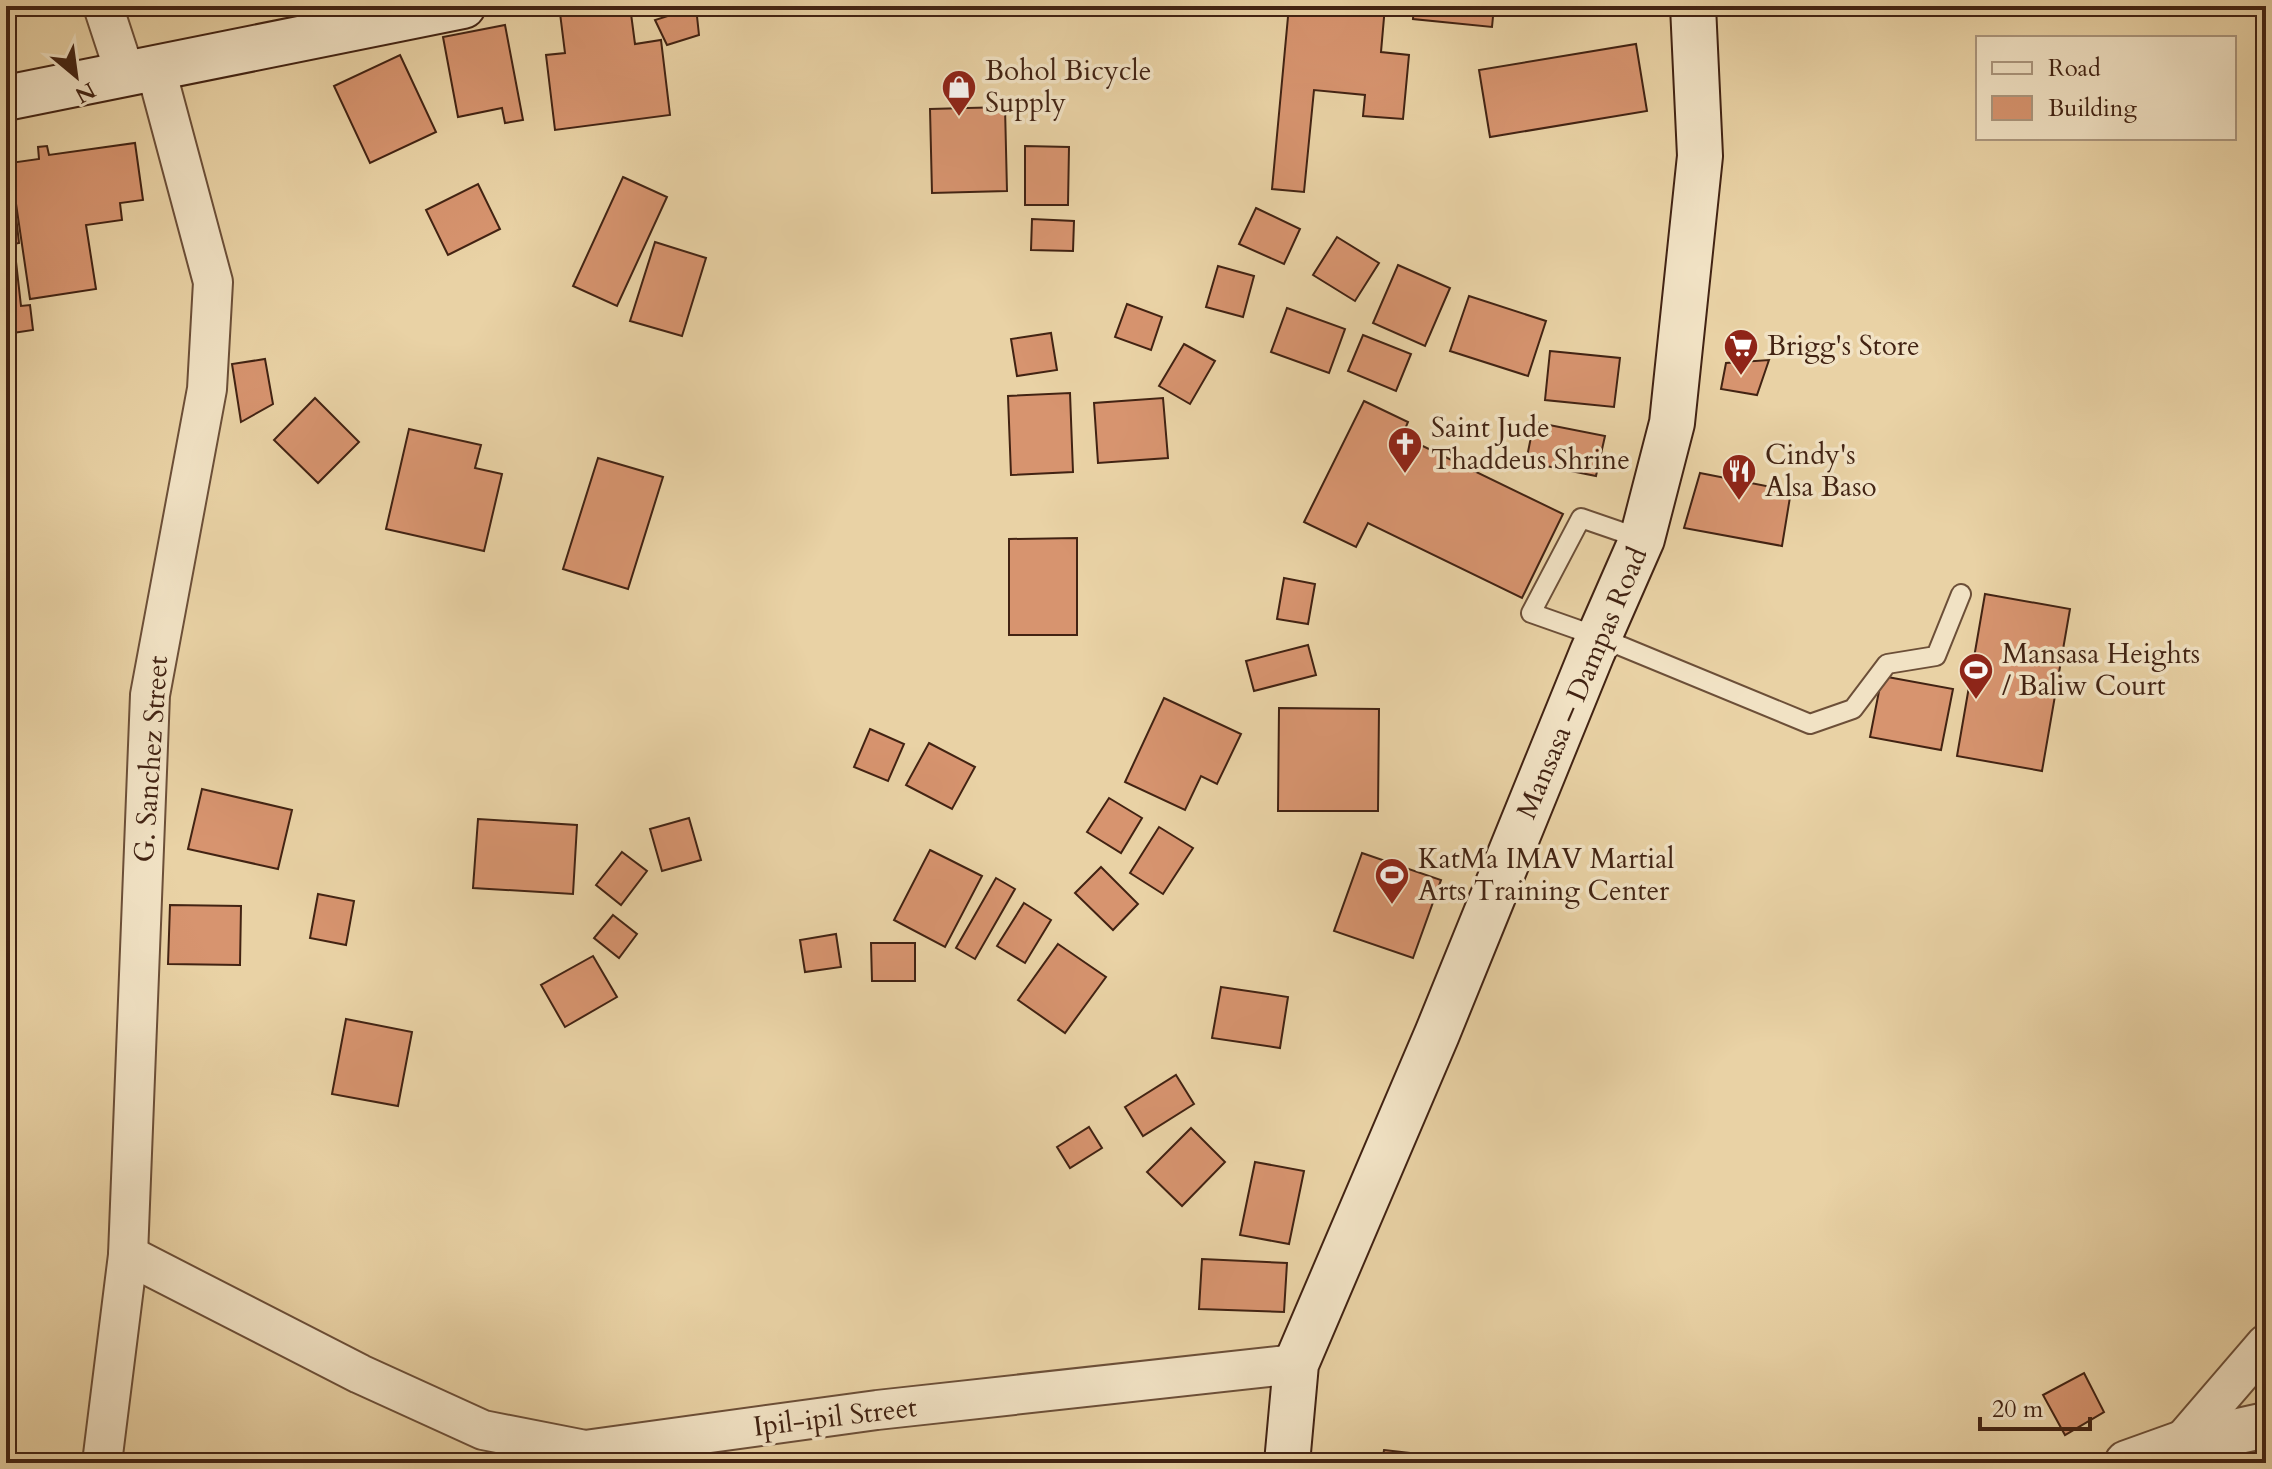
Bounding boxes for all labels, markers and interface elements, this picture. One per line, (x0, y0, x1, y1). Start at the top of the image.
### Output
north arrow (36, 36, 116, 116)
legend (1976, 36, 2236, 140)
place label: Bohol Bicycle Supply (985, 52, 1151, 122)
text: Road (2048, 52, 2101, 85)
shop icon: Bohol Bicycle Supply (940, 68, 978, 118)
text: N (70, 75, 101, 110)
text: Building (2048, 92, 2138, 125)
supermarket icon: Brigg's Store (1722, 327, 1760, 377)
place label: Brigg's Store (1767, 327, 1920, 365)
place label: Saint Jude Thaddeus Shrine (1431, 409, 1630, 479)
church icon: Saint Jude Thaddeus Shrine (1386, 425, 1424, 475)
place label: Cindy's Alsa Baso (1765, 436, 1877, 506)
restaurant icon: Cindy's Alsa Baso (1720, 452, 1758, 502)
street label: Mansasa – Dampas Road (1508, 541, 1657, 825)
place label: Mansasa Heights / Baliw Court (2002, 635, 2200, 705)
sports icon: Mansasa Heights / Baliw Court (1957, 651, 1995, 701)
street label: G. Sanchez Street (125, 654, 177, 864)
place label: KatMa IMAV Martial Arts Training Center (1418, 840, 1674, 910)
sports icon: KatMa IMAV Martial Arts Training Center (1373, 856, 1411, 906)
scale bar (1980, 1381, 2090, 1431)
street label: Ipil-ipil Street (751, 1388, 919, 1446)
text: 20 m (1992, 1393, 2044, 1426)

